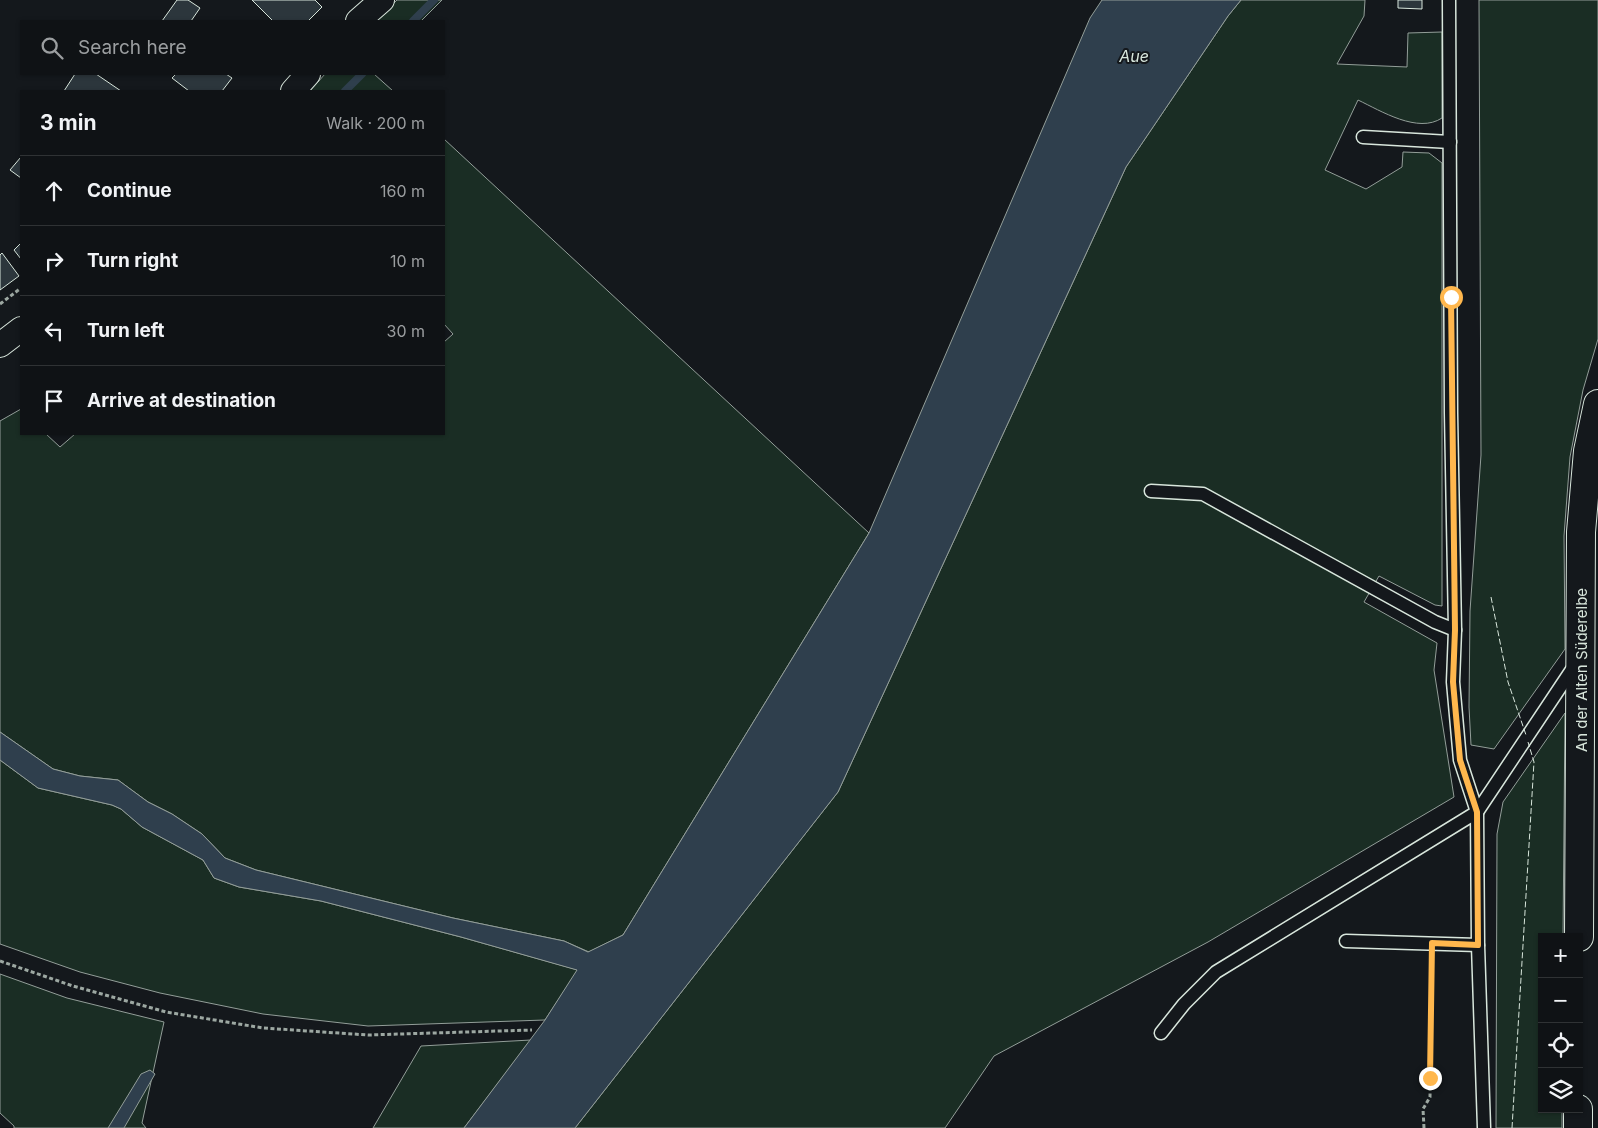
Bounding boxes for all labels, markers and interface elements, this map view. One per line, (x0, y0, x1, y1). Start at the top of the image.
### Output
search box (20, 20, 445, 75)
icon: search (38, 34, 66, 62)
text: Search here (78, 36, 187, 59)
water label: Aue (1118, 46, 1149, 66)
text: 3 min (40, 110, 96, 135)
text: Walk · 200 m (326, 113, 425, 133)
icon: ahead (40, 177, 68, 205)
text: Continue (87, 179, 172, 202)
text: 160 m (380, 181, 425, 201)
icon: right (40, 247, 68, 275)
text: Turn right (87, 249, 178, 272)
text: 10 m (390, 251, 425, 271)
route start (1440, 286, 1463, 309)
icon: left (40, 317, 68, 345)
text: Turn left (87, 319, 165, 342)
text: 30 m (387, 321, 425, 341)
icon: arrive (40, 387, 68, 415)
text: Arrive at destination (87, 389, 276, 412)
street label: An der Alten Süderelbe (1572, 588, 1591, 752)
map controls (1538, 933, 1583, 1113)
button: + (1538, 933, 1583, 978)
button: − (1538, 978, 1583, 1023)
button: locate (1538, 1023, 1583, 1068)
route end (1419, 1067, 1442, 1090)
button: layers (1538, 1068, 1583, 1113)

